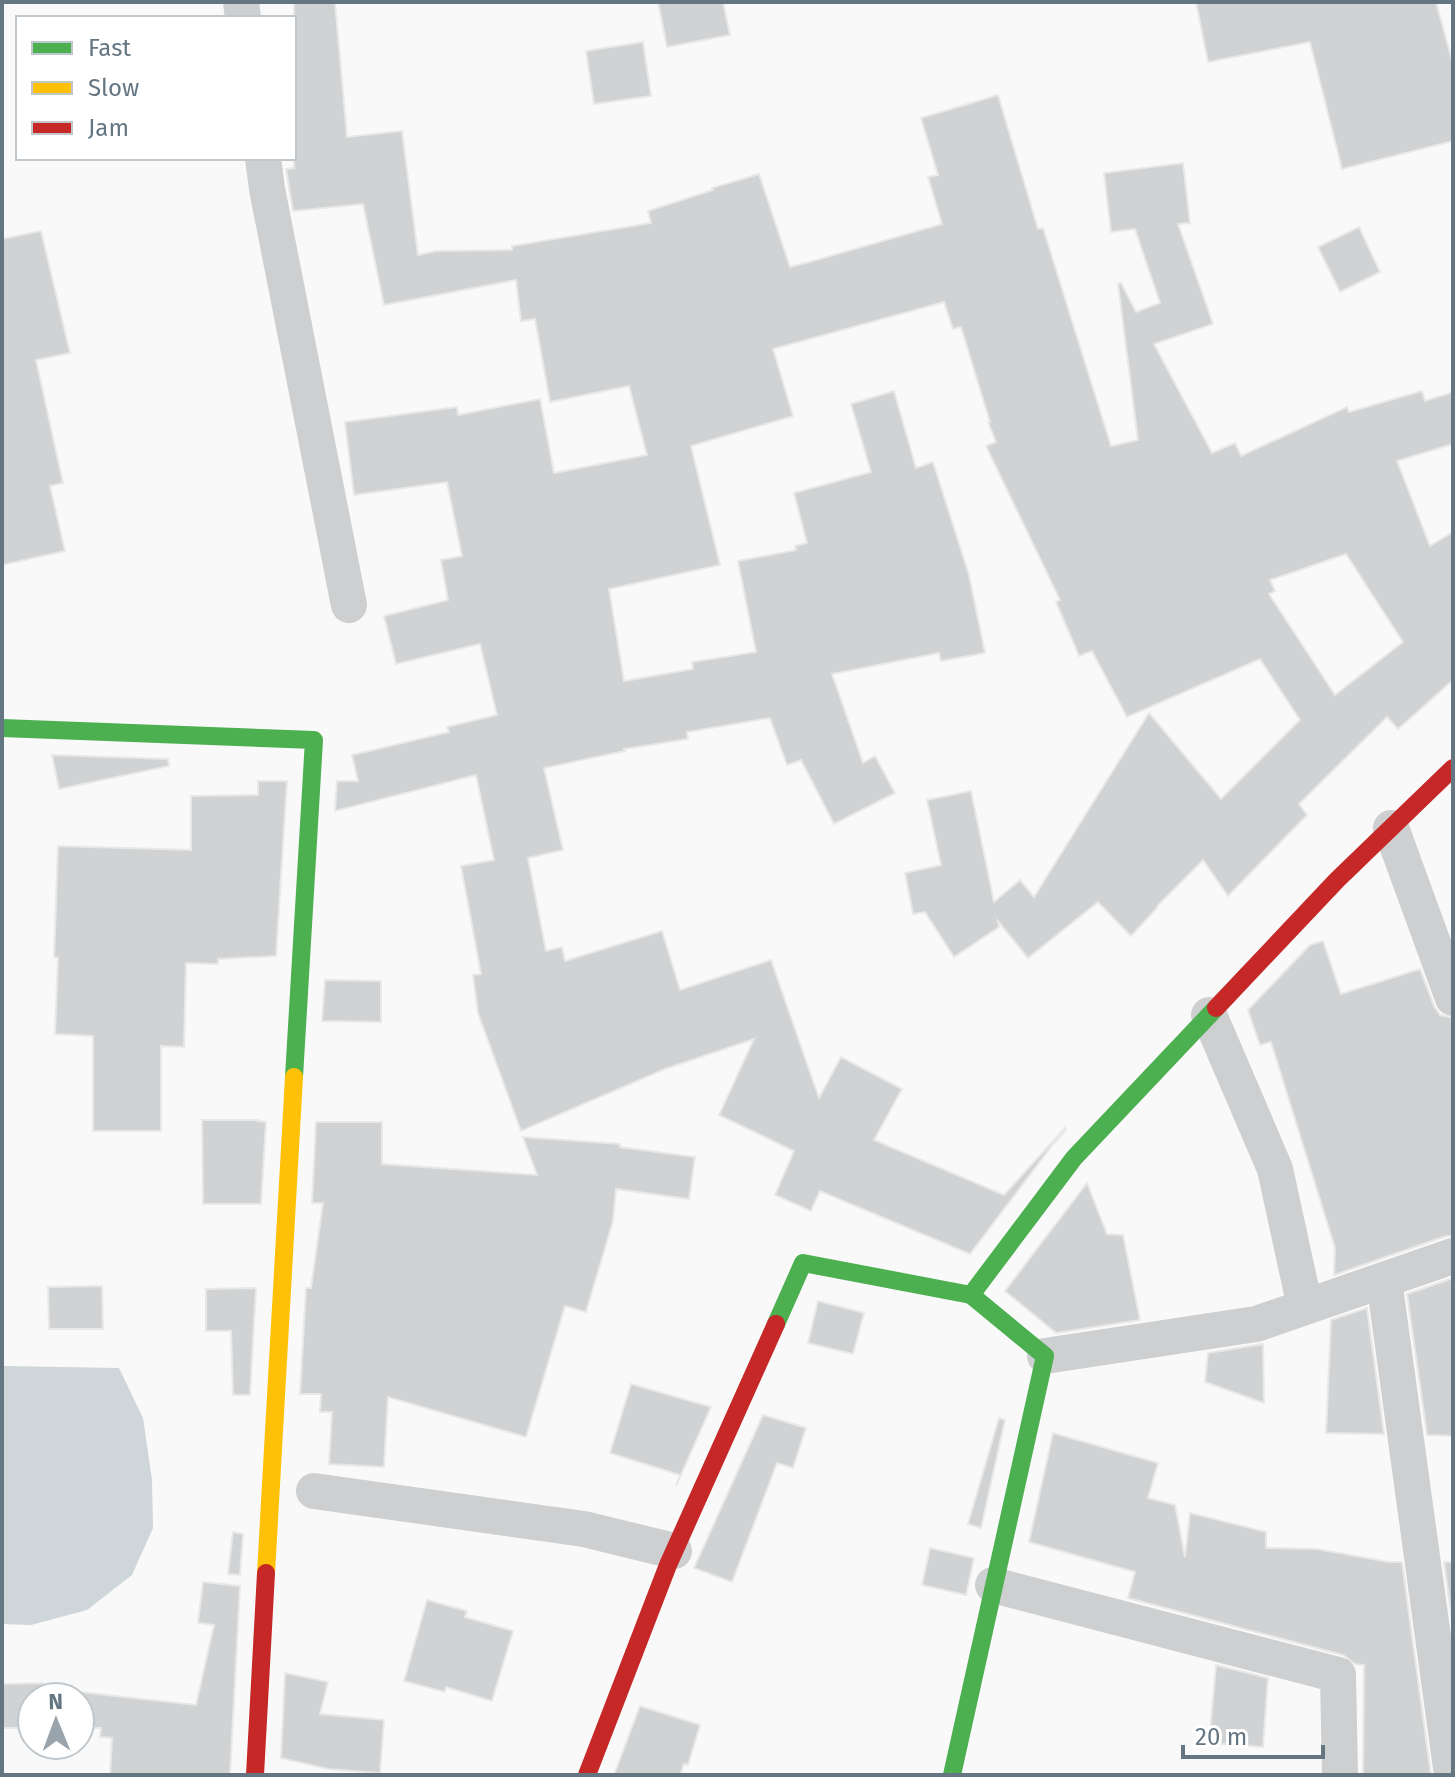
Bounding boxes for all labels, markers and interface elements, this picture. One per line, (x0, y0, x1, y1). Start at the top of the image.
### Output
legend (16, 16, 296, 160)
text: Fast (88, 34, 131, 62)
text: Slow (88, 74, 139, 102)
text: Jam (88, 114, 129, 142)
north arrow (16, 1681, 96, 1761)
text: N (48, 1688, 63, 1715)
scale bar (1183, 1709, 1323, 1759)
text: 20 m (1195, 1723, 1247, 1751)

